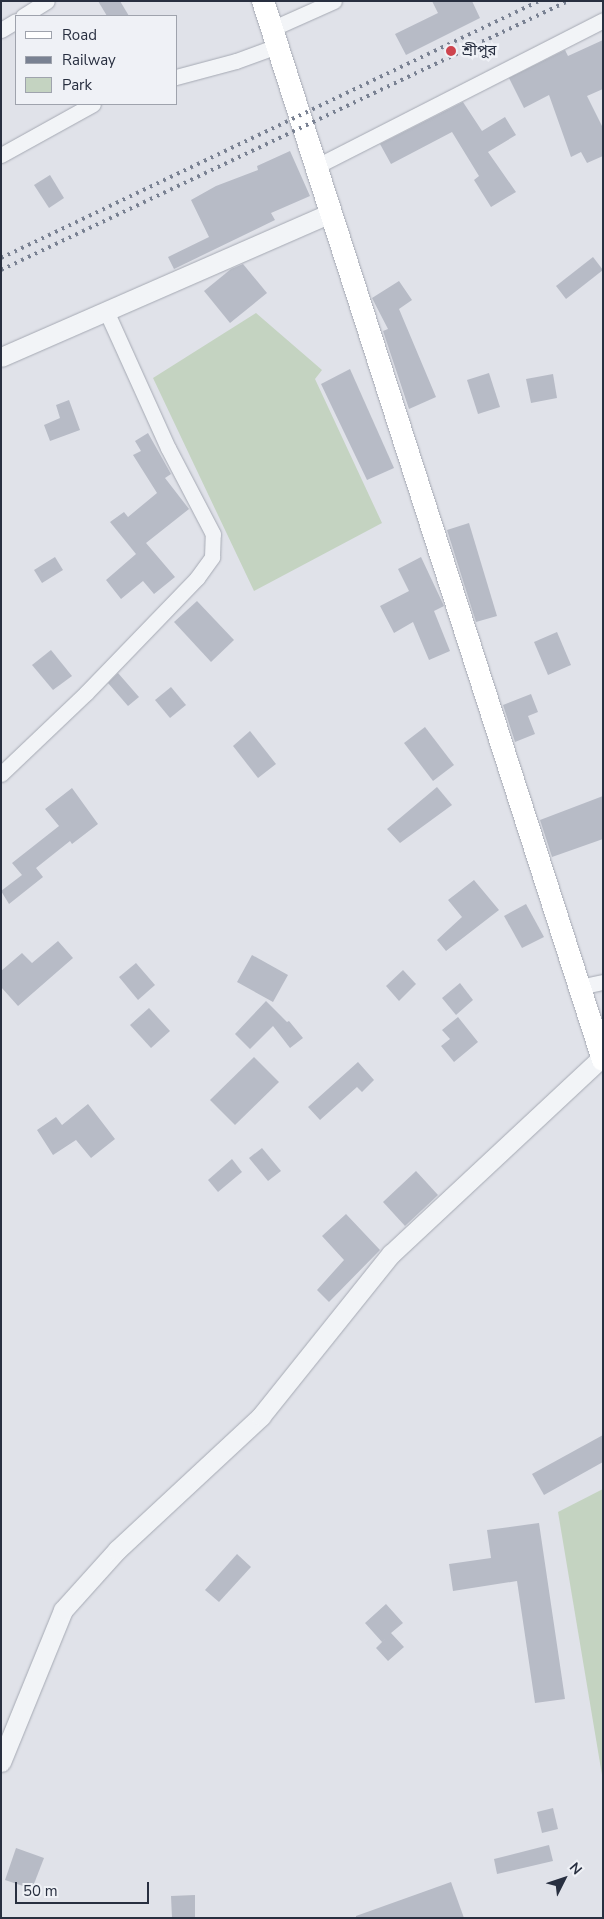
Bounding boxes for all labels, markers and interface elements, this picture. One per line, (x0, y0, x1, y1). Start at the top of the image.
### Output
legend (15, 15, 178, 105)
text: Road (62, 25, 97, 45)
place label: শ্রীপুর (462, 42, 497, 60)
marker: শ্রীপুর (444, 44, 458, 58)
text: Railway (62, 50, 116, 70)
text: Park (62, 75, 92, 95)
north arrow (539, 1854, 589, 1904)
text: N (565, 1859, 586, 1879)
scale bar (18, 1872, 151, 1904)
text: 50 m (23, 1881, 58, 1901)

